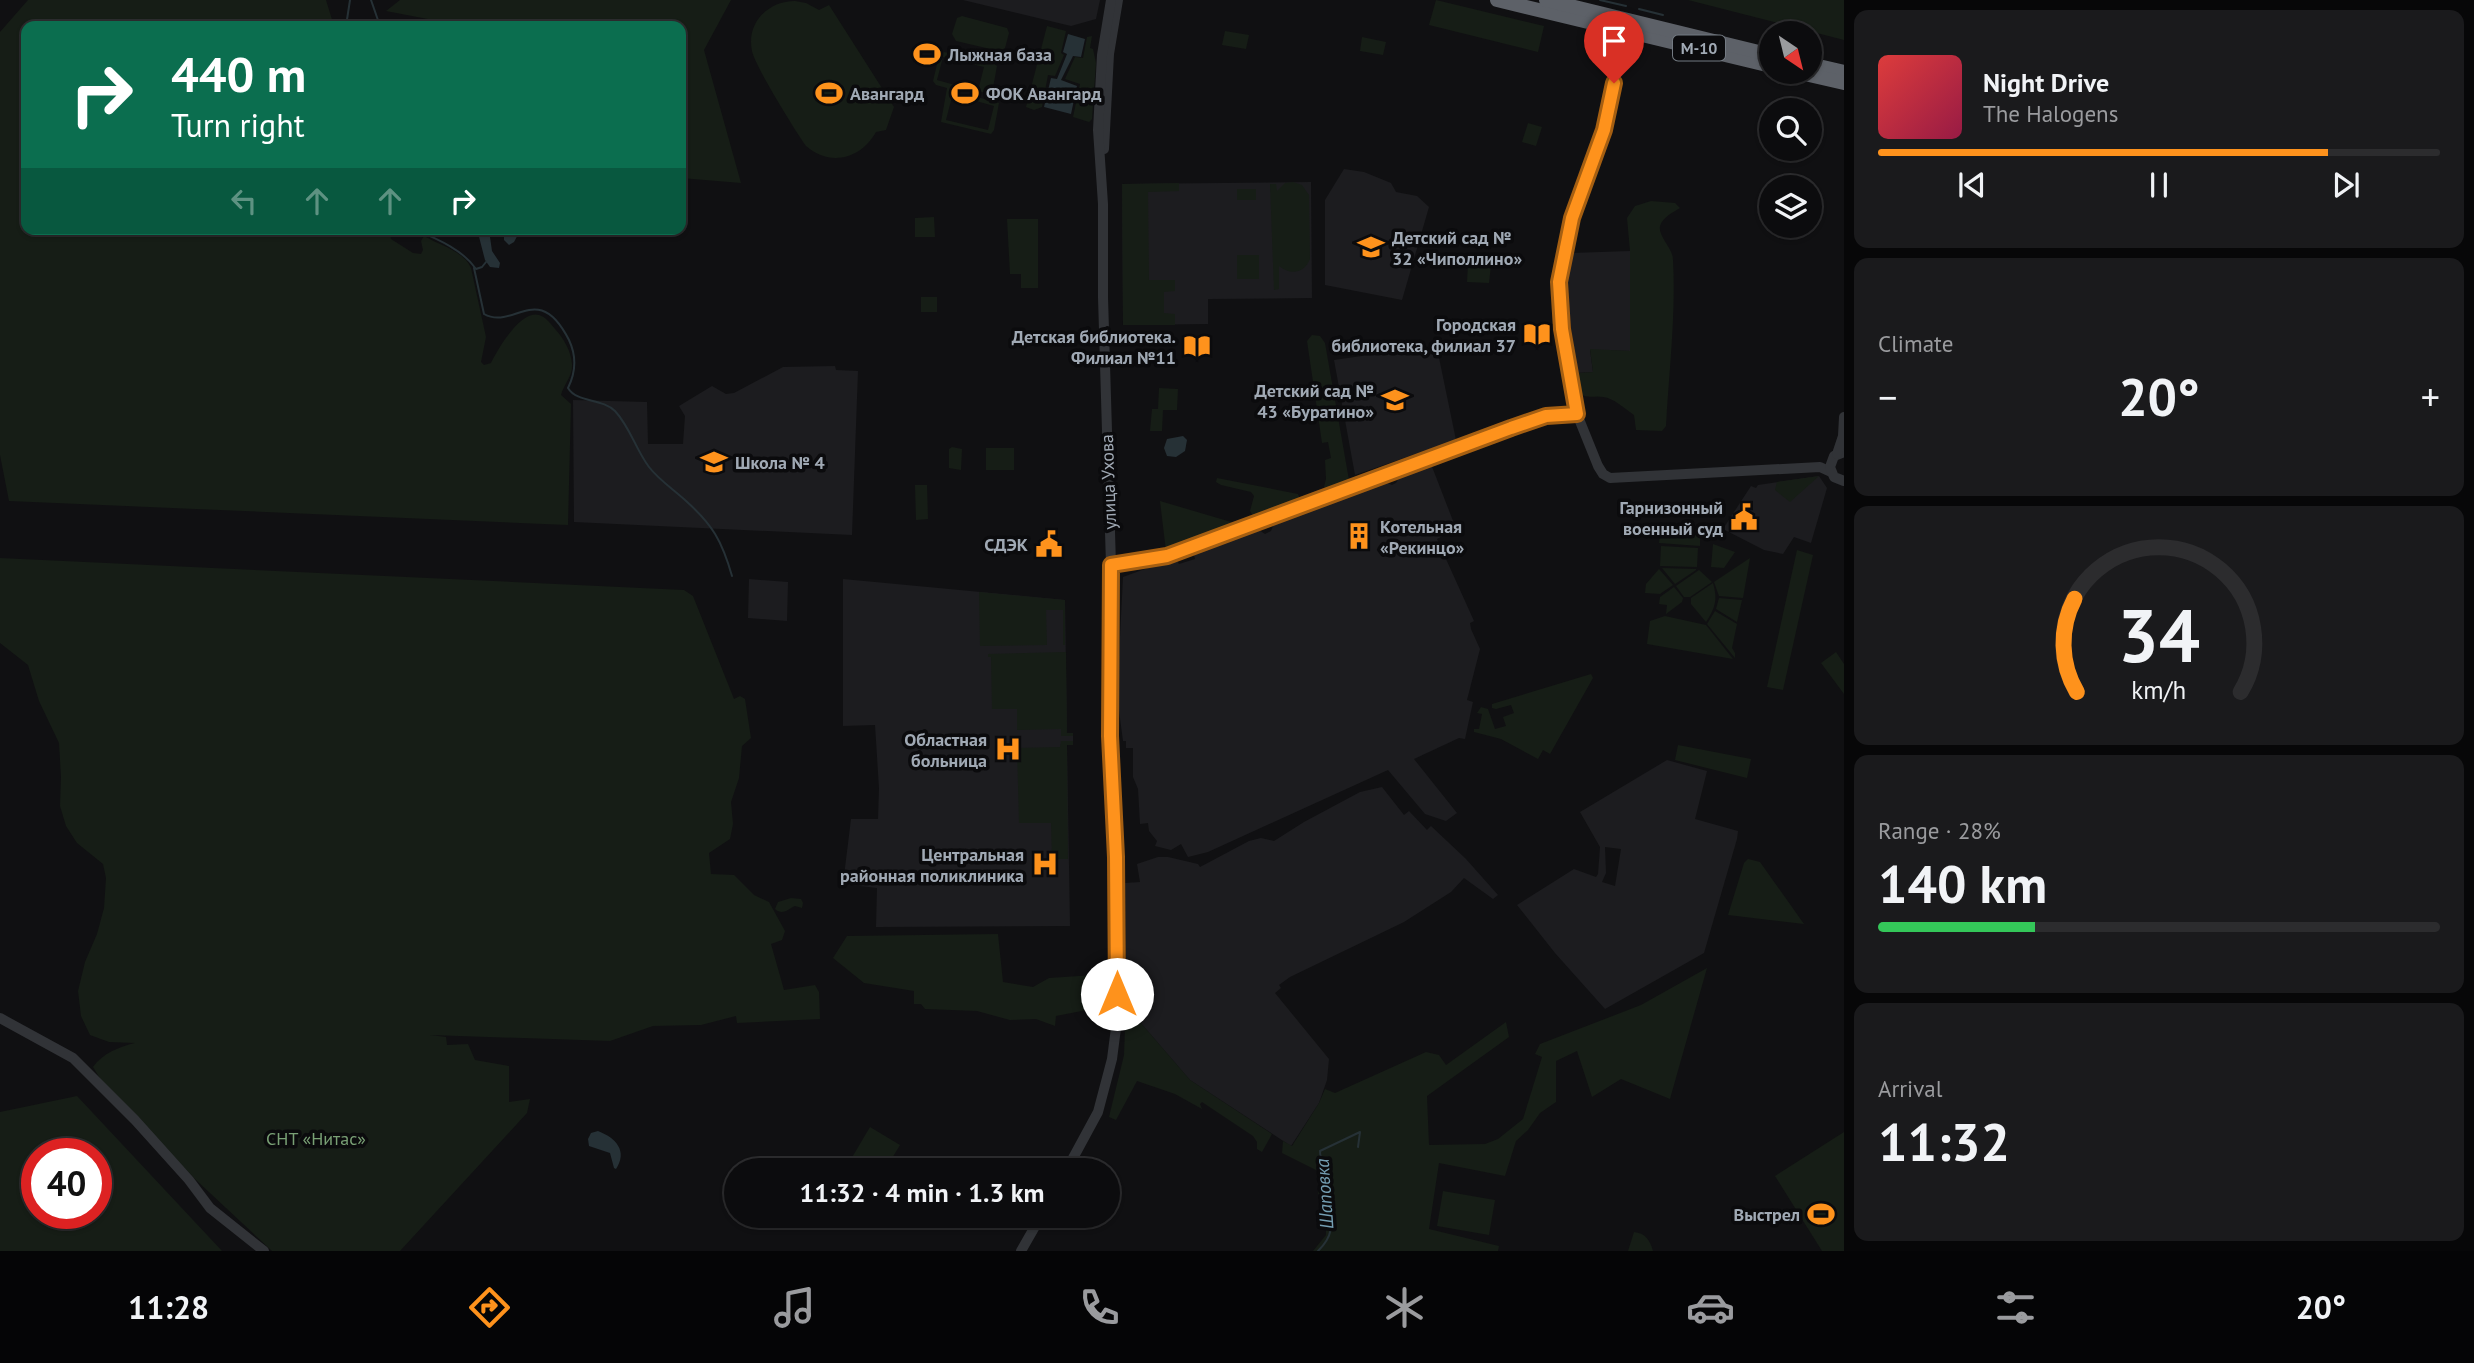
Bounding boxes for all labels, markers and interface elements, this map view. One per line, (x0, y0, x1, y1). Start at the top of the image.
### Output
pin (1584, 11, 1644, 83)
north arrow (1759, 21, 1822, 84)
map controls (1759, 21, 1822, 238)
icon: arrive (1595, 22, 1633, 60)
road number: М-10 (1673, 36, 1725, 60)
sports icon: Лыжная база (912, 39, 942, 69)
text: 440 m (171, 42, 306, 106)
place label: Лыжная база (947, 43, 1052, 66)
icon: right (56, 49, 147, 140)
text: Night Drive (1983, 66, 2109, 99)
sports icon: Авангард (814, 78, 844, 108)
sports icon: ФОК Авангард (950, 78, 980, 108)
place label: Авангард (850, 82, 924, 105)
place label: ФОК Авангард (986, 82, 1101, 105)
button: search (1759, 98, 1822, 161)
text: The Halogens (1983, 99, 2118, 128)
text: Turn right (171, 104, 305, 146)
icon: previous (1953, 166, 1991, 204)
icon: pause (2140, 166, 2178, 204)
icon: next (2327, 166, 2365, 204)
button: layers (1759, 175, 1822, 238)
icon: left (225, 182, 263, 220)
icon: ahead (298, 182, 336, 220)
icon: ahead (371, 182, 409, 220)
icon: right (444, 182, 482, 220)
place label: Детский сад № 32 «Чиполлино» (1392, 226, 1522, 270)
school or university icon: Детский сад № 32 «Чиполлино» (1356, 232, 1386, 262)
place label: Городская библиотека, филиал 37 (1332, 313, 1516, 357)
library icon: Городская библиотека, филиал 37 (1522, 319, 1552, 349)
place label: Детская библиотека. Филиал №11 (1012, 325, 1176, 369)
text: Climate (1878, 329, 1953, 358)
library icon: Детская библиотека. Филиал №11 (1182, 331, 1212, 361)
text: 20° (2118, 363, 2200, 430)
text: − (1878, 372, 1897, 421)
text: + (2421, 372, 2440, 421)
place label: Детский сад № 43 «Буратино» (1255, 379, 1374, 423)
school or university icon: Детский сад № 43 «Буратино» (1380, 385, 1410, 415)
street label: улица Ухова (1095, 434, 1121, 530)
school or university icon: Школа № 4 (699, 447, 729, 477)
place label: Школа № 4 (735, 451, 825, 474)
place label: Гарнизонный военный суд (1620, 496, 1723, 540)
public building icon: Гарнизонный военный суд (1729, 502, 1759, 532)
place label: Котельная «Рекинцо» (1380, 515, 1465, 559)
building icon: Котельная «Рекинцо» (1344, 521, 1374, 551)
public building icon: СДЭК (1034, 529, 1064, 559)
place label: СДЭК (984, 533, 1028, 556)
text: 34 (2118, 588, 2200, 682)
text: km/h (2132, 673, 2186, 705)
place label: Областная больница (904, 728, 987, 772)
hospital icon: Областная больница (993, 734, 1023, 764)
text: Range · 28% (1878, 816, 2001, 845)
place label: Центральная районная поликлиника (840, 843, 1024, 887)
hospital icon: Центральная районная поликлиника (1030, 849, 1060, 879)
text: 140 km (1878, 850, 2047, 917)
position arrow (1080, 957, 1154, 1031)
text: Arrival (1878, 1074, 1942, 1103)
text: 11:32 (1878, 1108, 2010, 1175)
park label: СНТ «Нитас» (266, 1127, 366, 1150)
speed limit sign: 40 (21, 1138, 112, 1229)
water label: Шаповка (1310, 1157, 1338, 1230)
text: 11:32 · 4 min · 1.3 km (800, 1176, 1045, 1209)
sports icon: Выстрел (1806, 1199, 1836, 1229)
place label: Выстрел (1734, 1203, 1800, 1226)
icon: directions (465, 1283, 514, 1332)
icon: music (770, 1283, 819, 1332)
icon: phone (1075, 1283, 1124, 1332)
icon: climate (1380, 1283, 1429, 1332)
icon: car (1686, 1283, 1735, 1332)
icon: filters (1991, 1283, 2040, 1332)
text: 11:28 (128, 1286, 209, 1328)
text: 20° (2296, 1286, 2346, 1328)

